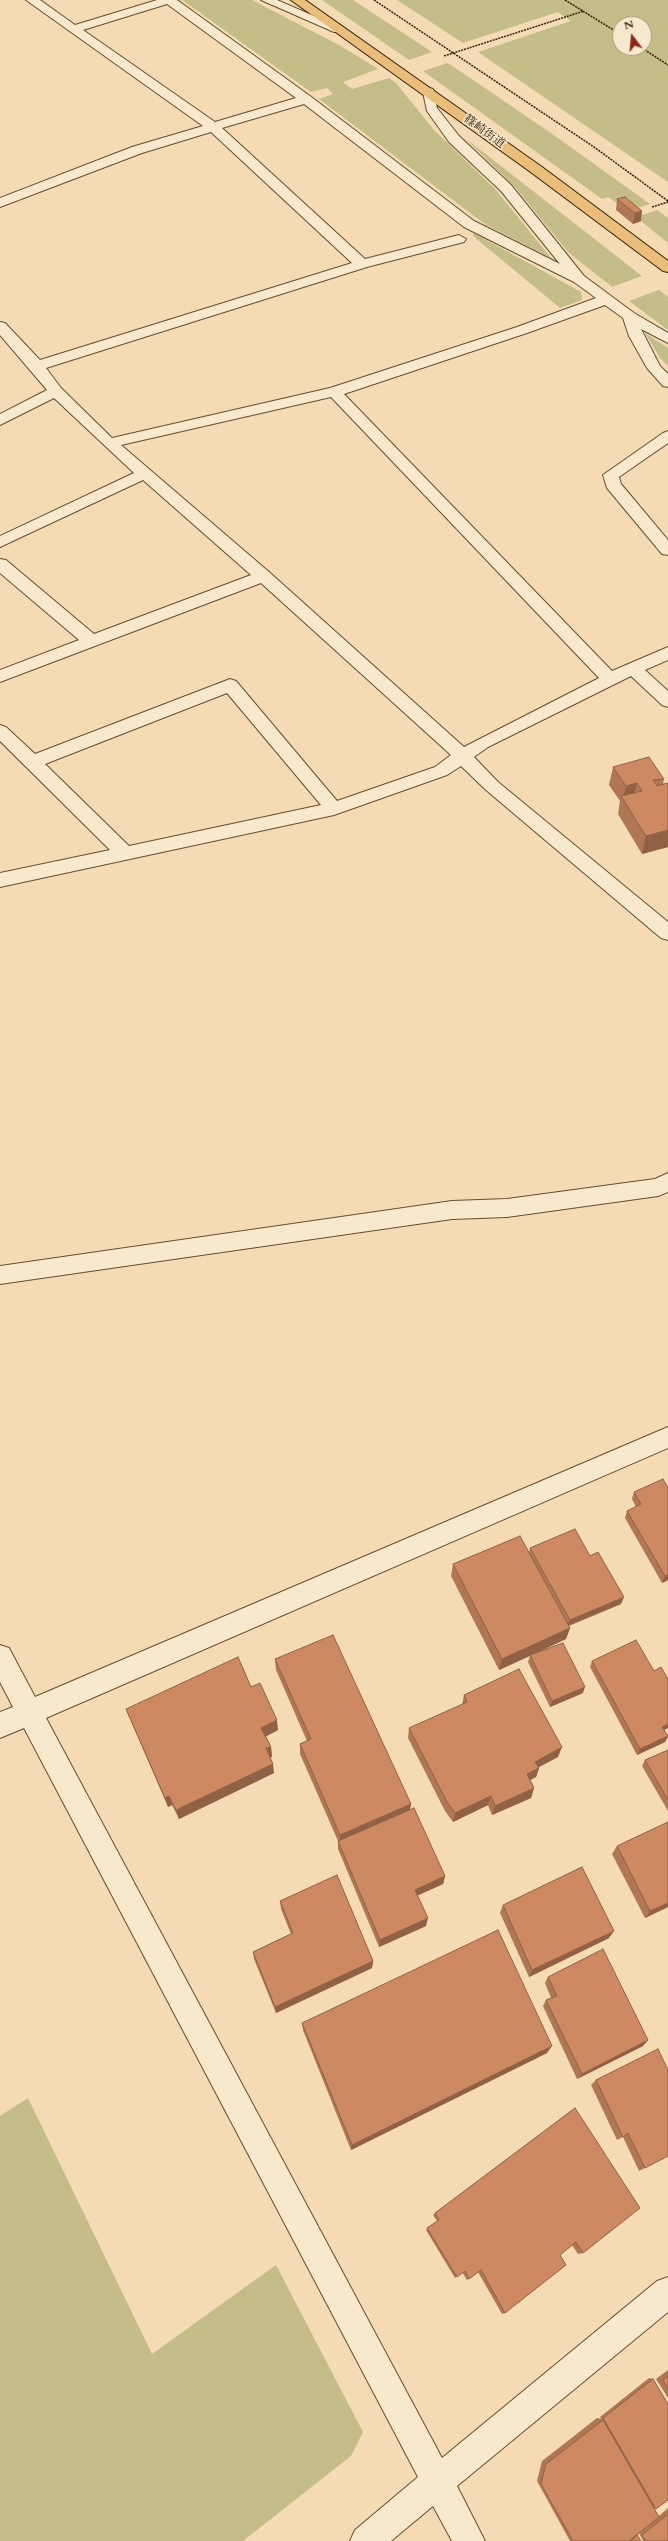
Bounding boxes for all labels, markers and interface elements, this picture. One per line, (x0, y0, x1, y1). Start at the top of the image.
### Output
north arrow (612, 16, 652, 56)
text: N (622, 16, 635, 33)
street label: 篠崎街道 (460, 112, 508, 152)

